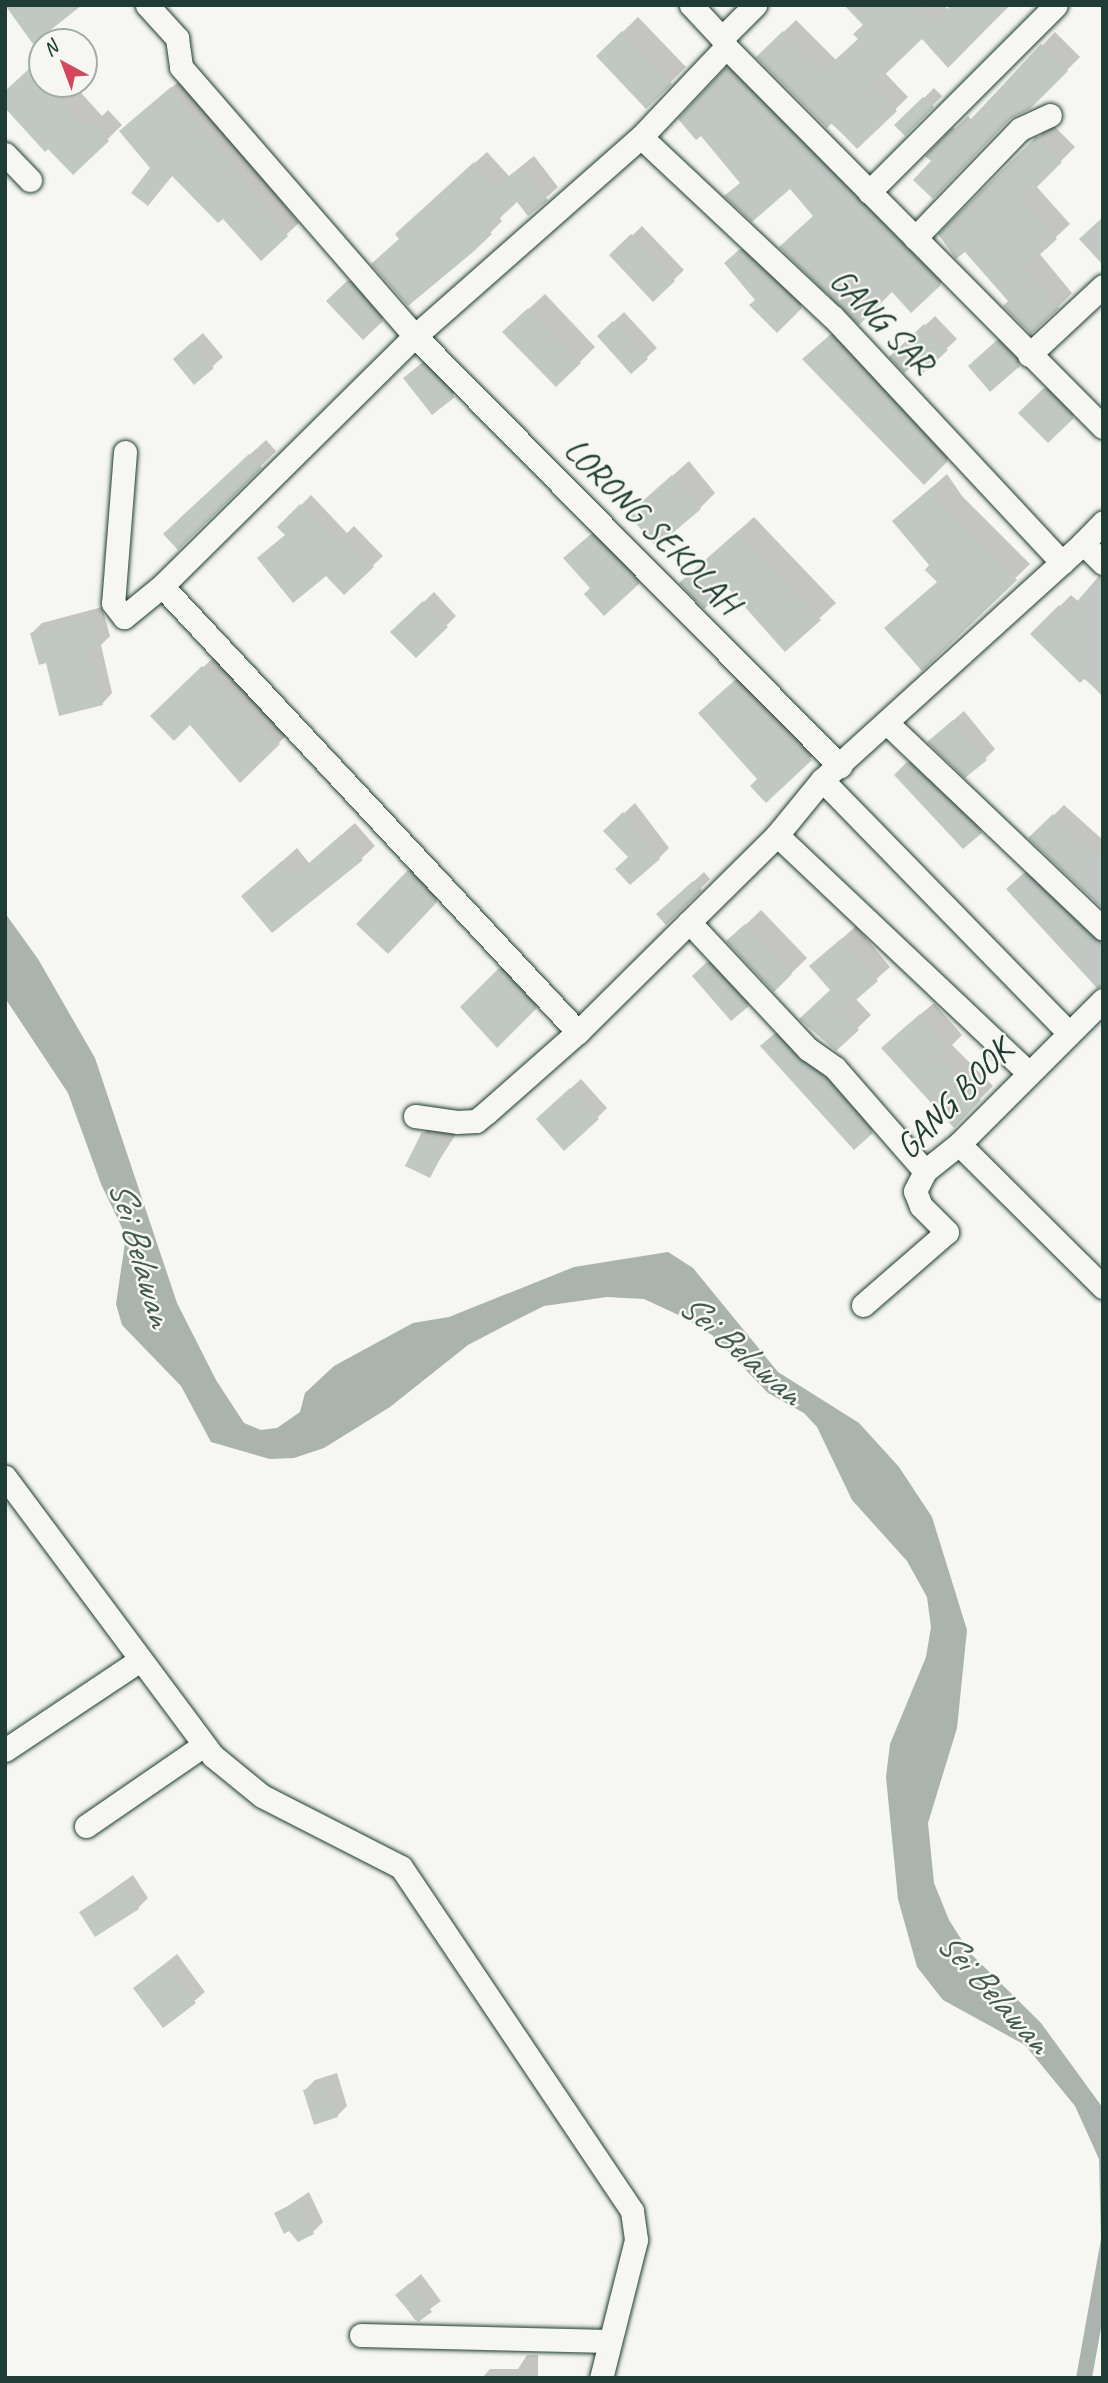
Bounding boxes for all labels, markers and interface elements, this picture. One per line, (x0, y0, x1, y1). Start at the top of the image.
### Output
north arrow (28, 28, 98, 98)
text: N (38, 36, 63, 62)
street label: GANG SAR (821, 259, 943, 383)
street label: LORONG SEKOLAH (555, 429, 749, 623)
street label: GANG BOOK (887, 1031, 1021, 1167)
water label: Sei Belawan (99, 1175, 183, 1331)
water label: Sei Belawan (670, 1283, 812, 1415)
water label: Sei Belawan (928, 1922, 1060, 2062)

